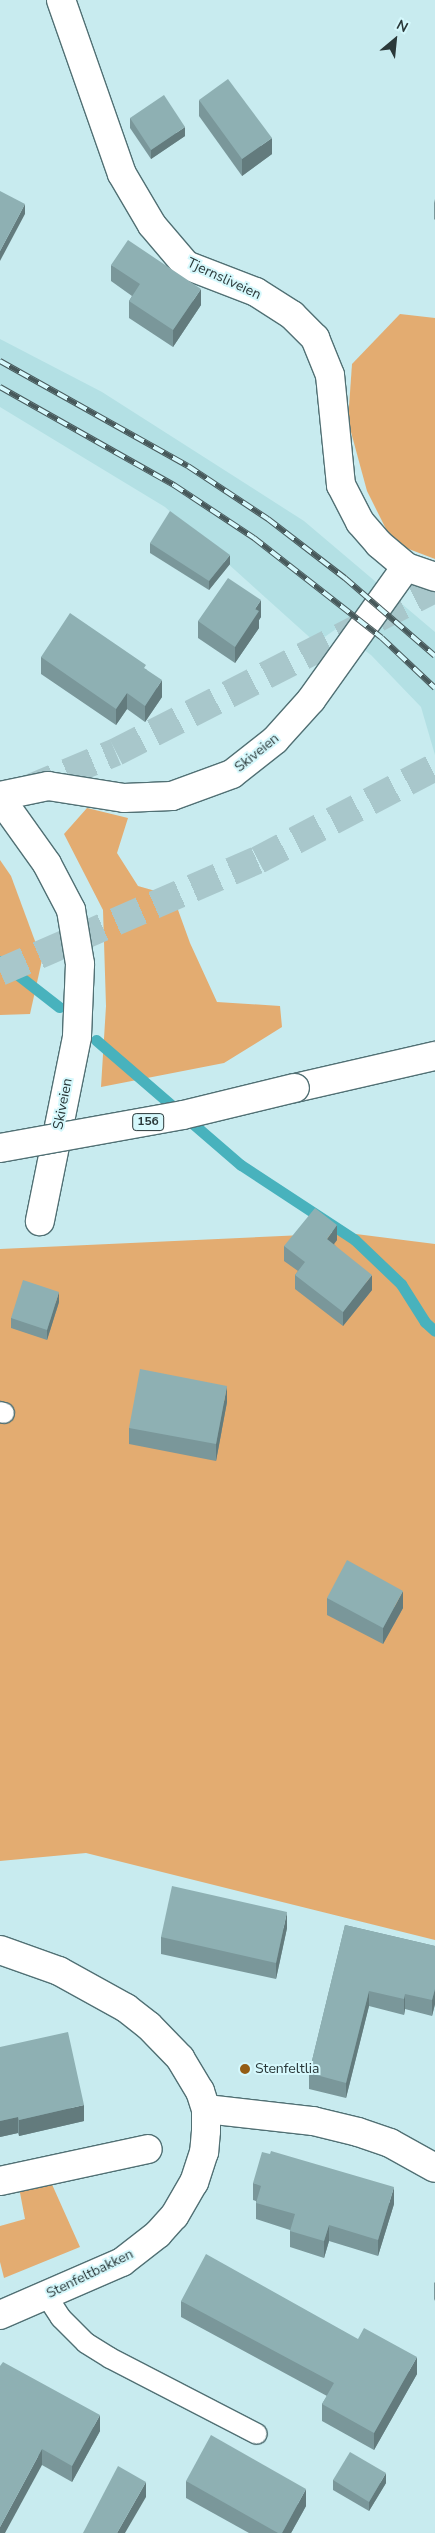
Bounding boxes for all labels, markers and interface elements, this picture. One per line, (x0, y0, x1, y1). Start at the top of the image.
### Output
north arrow (370, 15, 420, 65)
text: N (393, 15, 411, 37)
street label: Tjernsliveien (184, 255, 264, 303)
street label: Skiveien (231, 730, 283, 776)
street label: Skiveien (50, 1077, 76, 1131)
road number: 156 (132, 1112, 164, 1132)
place label: Stenfeltlia (255, 2061, 319, 2077)
marker: Stenfeltlia (239, 2063, 251, 2075)
street label: Stenfeltbakken (44, 2246, 136, 2302)

